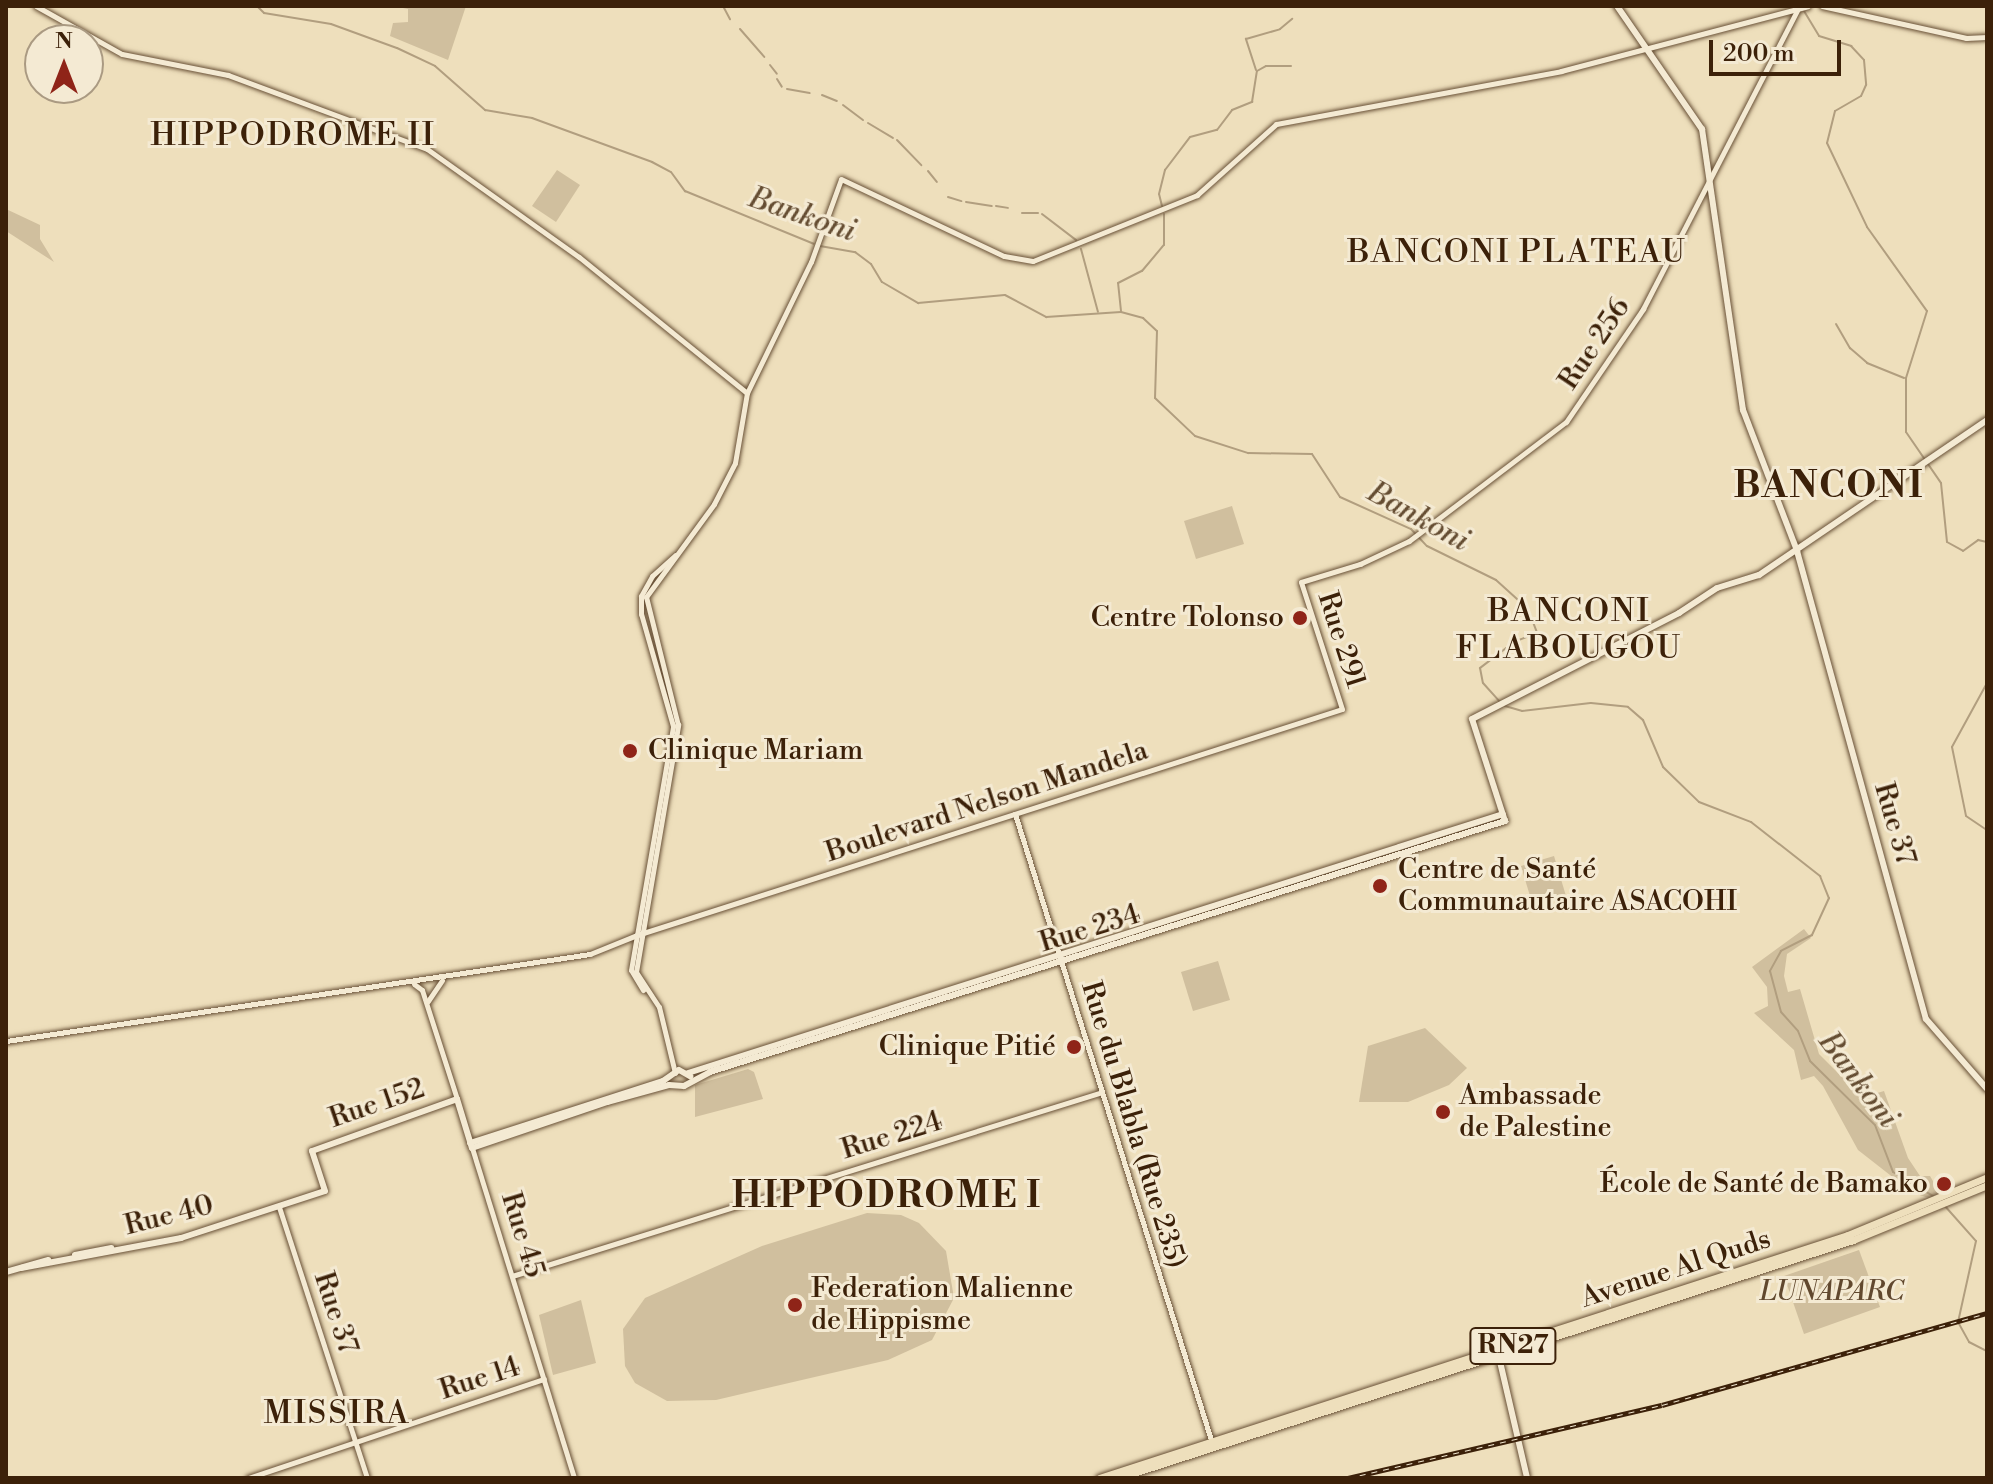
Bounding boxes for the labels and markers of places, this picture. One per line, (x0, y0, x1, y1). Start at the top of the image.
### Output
place label: Centre Tolonso (1091, 601, 1284, 635)
marker: Centre Tolonso (1291, 609, 1309, 627)
place label: Clinique Mariam (648, 734, 863, 768)
marker: Clinique Mariam (619, 740, 641, 762)
place label: Centre de Santé Communautaire ASACOHI (1398, 853, 1737, 919)
marker: Centre de Santé Communautaire ASACOHI (1369, 875, 1391, 897)
place label: Clinique Pitié (879, 1030, 1056, 1064)
marker: Clinique Pitié (1063, 1036, 1085, 1058)
place label: Ambassade de Palestine (1459, 1079, 1612, 1145)
marker: Ambassade de Palestine (1434, 1103, 1452, 1121)
place label: École de Santé de Bamako (1600, 1167, 1928, 1201)
marker: École de Santé de Bamako (1935, 1175, 1953, 1193)
place label: Federation Malienne de Hippisme (811, 1272, 1073, 1338)
marker: Federation Malienne de Hippisme (786, 1296, 804, 1314)

